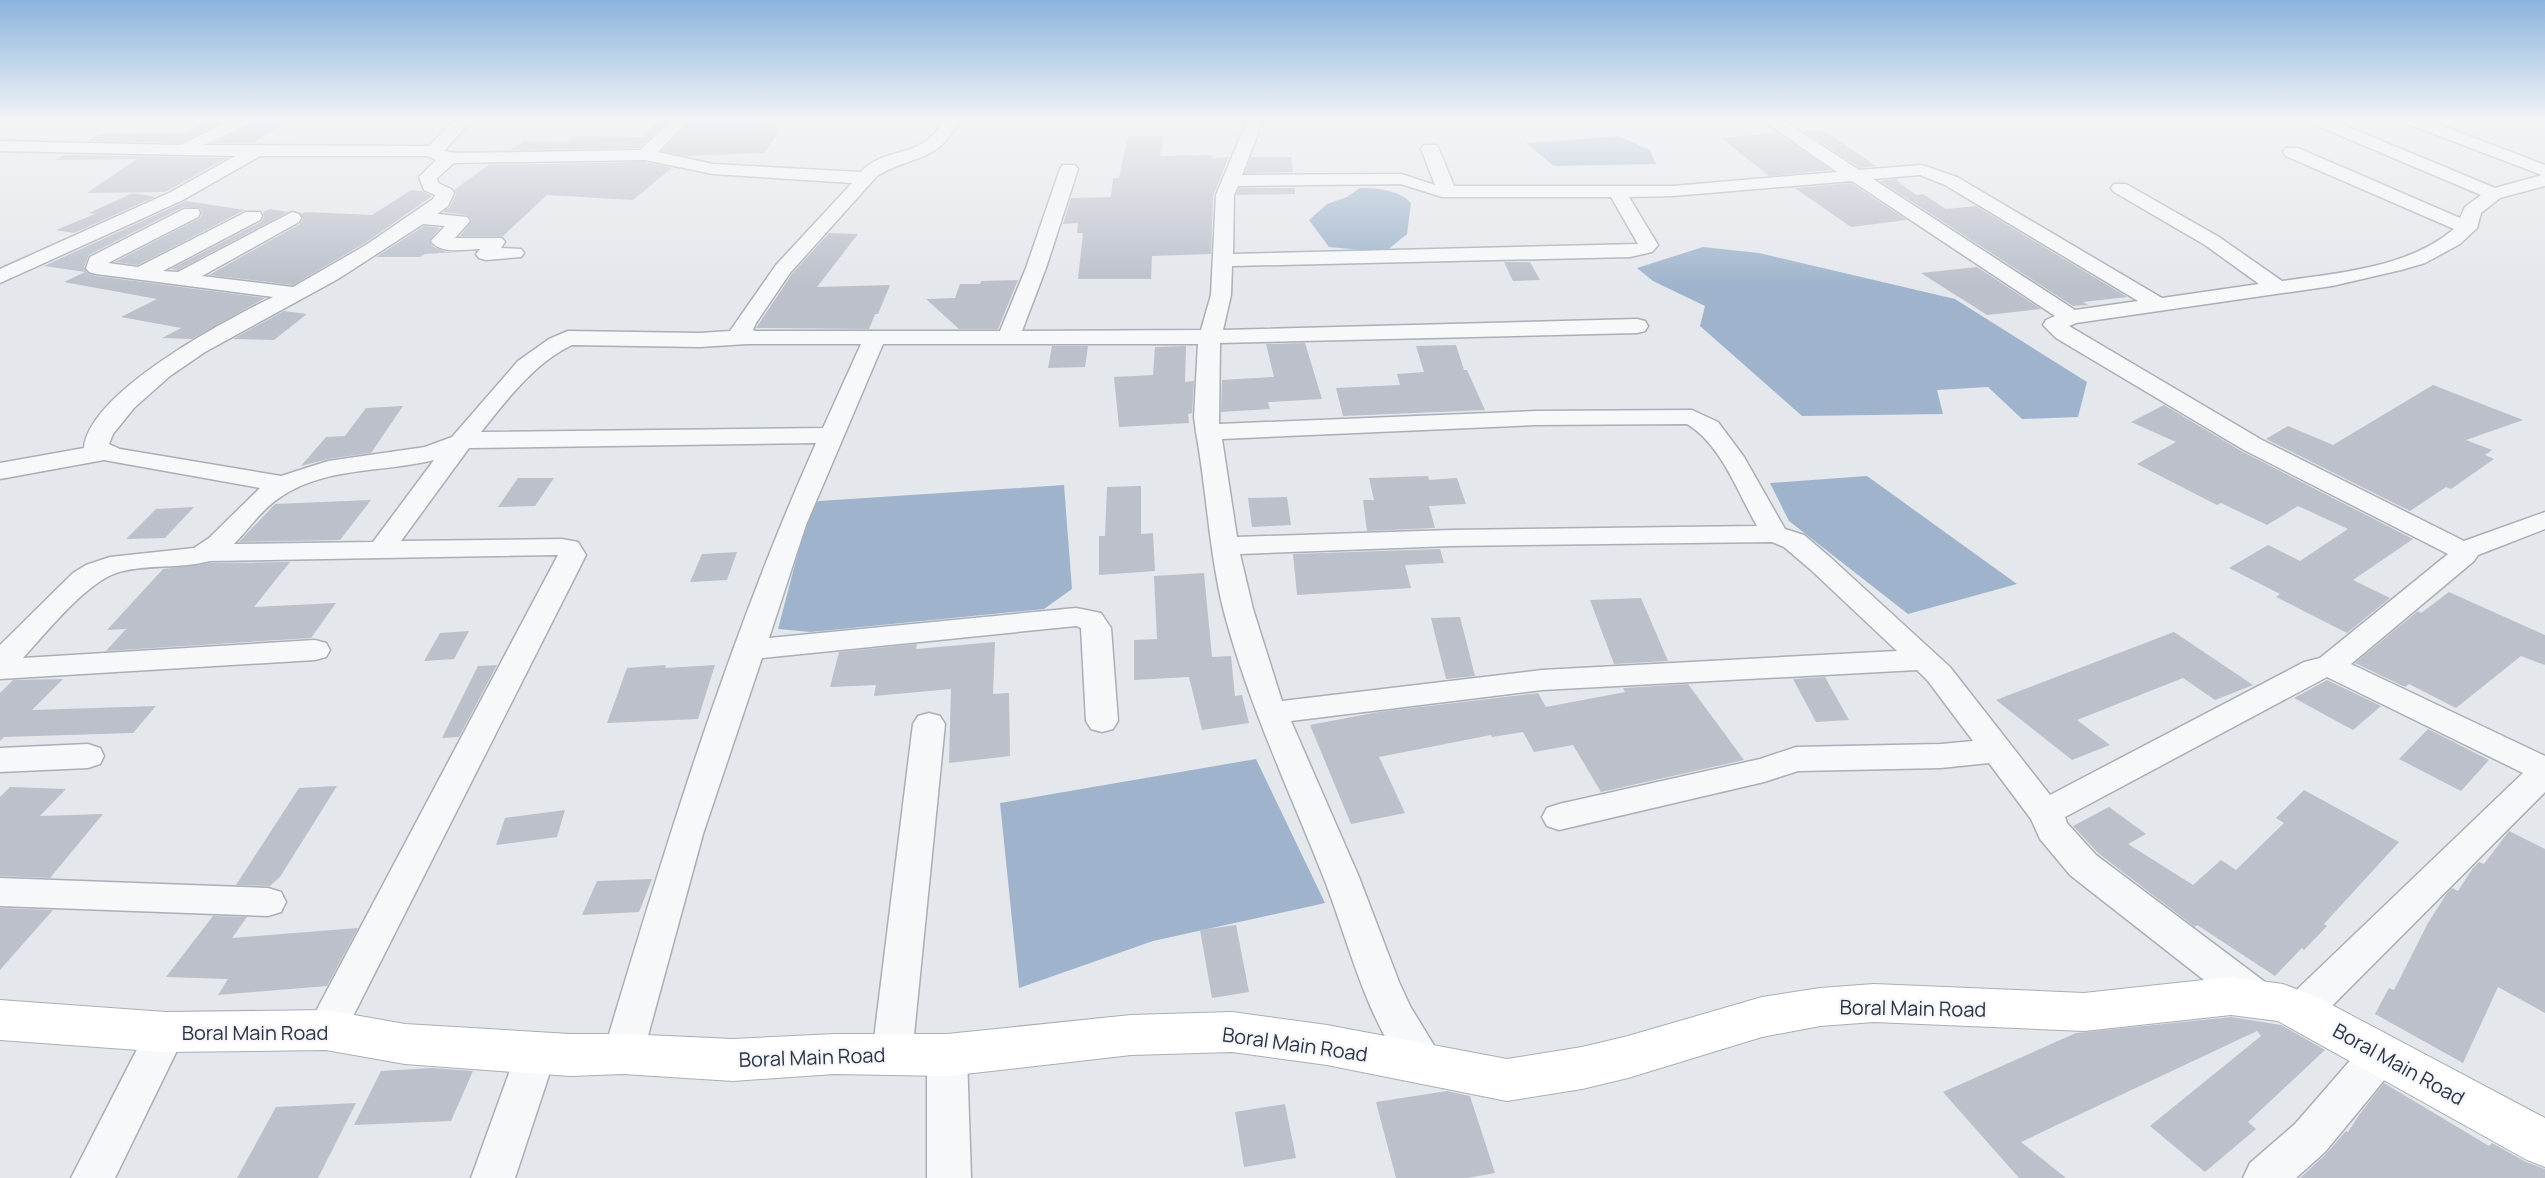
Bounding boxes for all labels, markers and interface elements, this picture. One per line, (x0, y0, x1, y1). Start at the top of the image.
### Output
street label: Boral Main Road (1839, 993, 1987, 1023)
street label: Boral Main Road (2328, 1017, 2470, 1111)
street label: Boral Main Road (182, 1019, 328, 1046)
street label: Boral Main Road (1221, 1020, 1369, 1068)
street label: Boral Main Road (738, 1041, 886, 1073)

